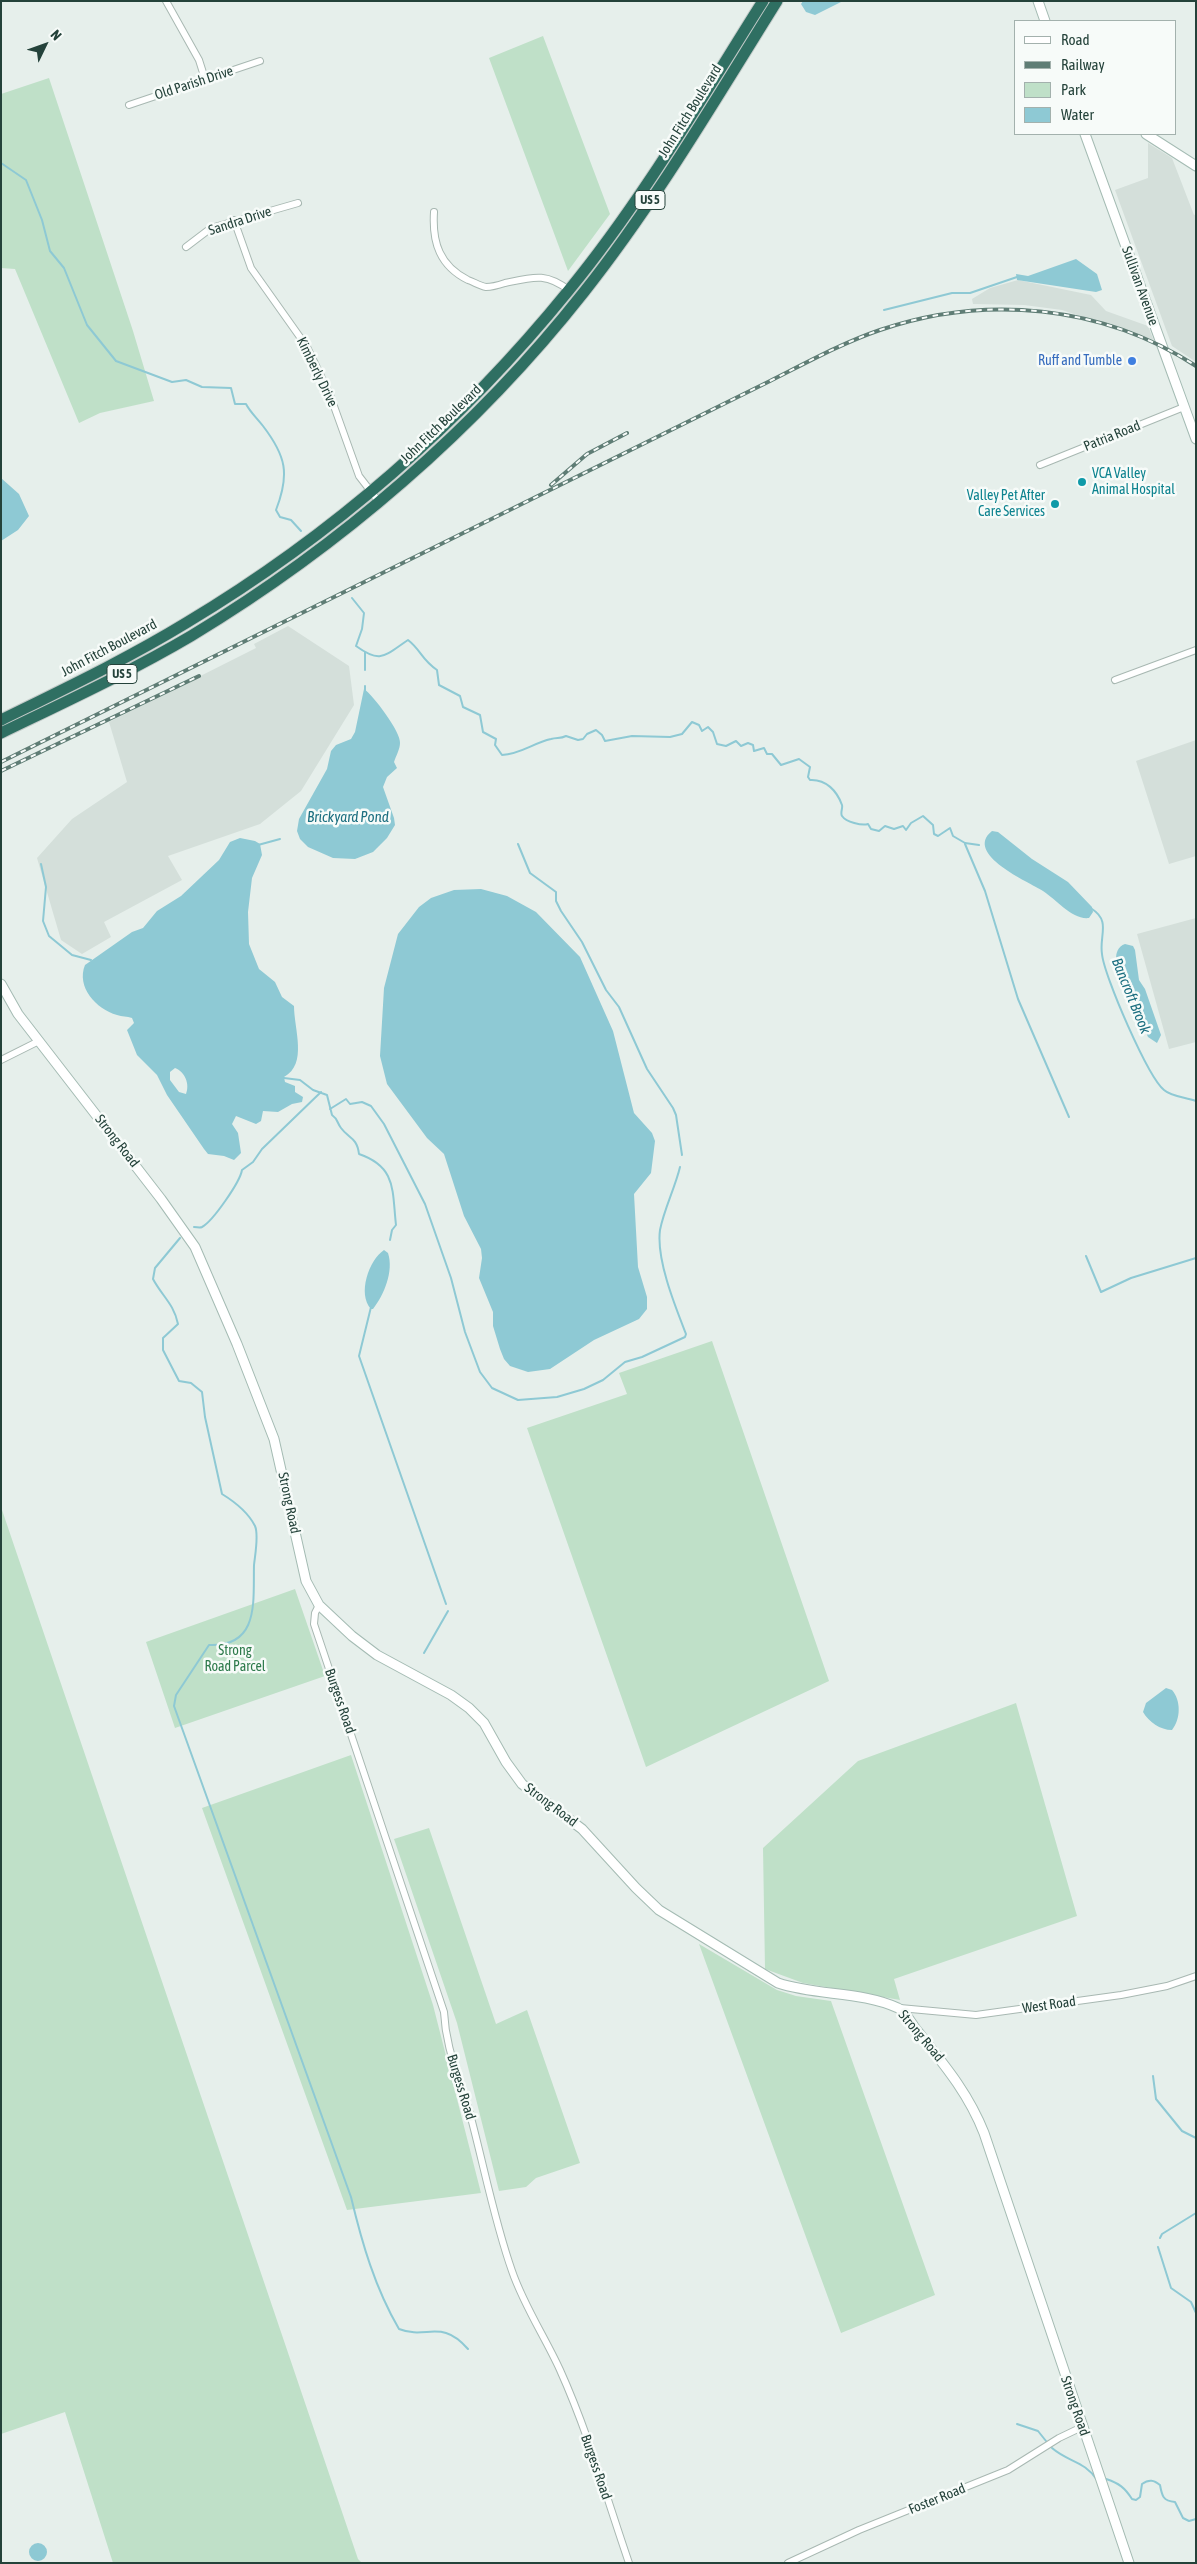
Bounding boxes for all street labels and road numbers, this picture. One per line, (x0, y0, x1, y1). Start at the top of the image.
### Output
street label: Old Parish Drive (153, 62, 235, 104)
street label: John Fitch Boulevard (655, 62, 725, 160)
road number: US 5 (635, 190, 665, 210)
street label: Sandra Drive (206, 203, 274, 239)
street label: Sullivan Avenue (1118, 244, 1162, 328)
street label: Kimberly Drive (293, 334, 341, 410)
street label: John Fitch Boulevard (397, 381, 485, 467)
street label: Patria Road (1081, 417, 1143, 455)
street label: John Fitch Boulevard (58, 616, 160, 680)
road number: US 5 (107, 664, 137, 684)
street label: Strong Road (91, 1111, 143, 1171)
street label: Strong Road (274, 1471, 304, 1535)
street label: Burgess Road (321, 1666, 359, 1736)
street label: Strong Road (521, 1780, 581, 1830)
street label: West Road (1021, 1993, 1077, 2017)
street label: Strong Road (895, 2007, 947, 2065)
street label: Burgess Road (443, 2052, 479, 2122)
street label: Strong Road (1057, 2374, 1093, 2438)
street label: Burgess Road (577, 2432, 615, 2502)
street label: Foster Road (906, 2480, 968, 2518)

